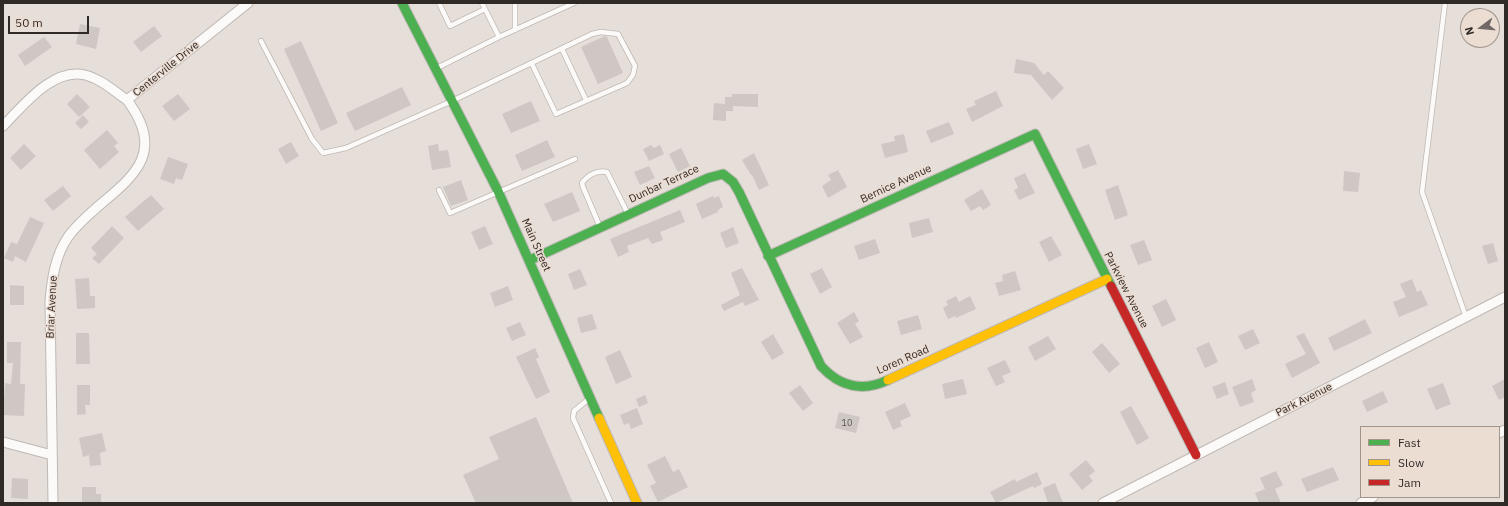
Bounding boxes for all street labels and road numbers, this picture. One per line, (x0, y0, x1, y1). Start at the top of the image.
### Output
street label: Centerville Drive (130, 38, 202, 100)
street label: Dunbar Terrace (627, 162, 701, 206)
street label: Bernice Avenue (858, 162, 934, 206)
street label: Main Street (518, 216, 554, 274)
street label: Parkview Avenue (1101, 250, 1151, 330)
street label: Briar Avenue (44, 275, 60, 339)
street label: Loren Road (875, 343, 931, 377)
street label: Park Avenue (1274, 380, 1334, 420)

